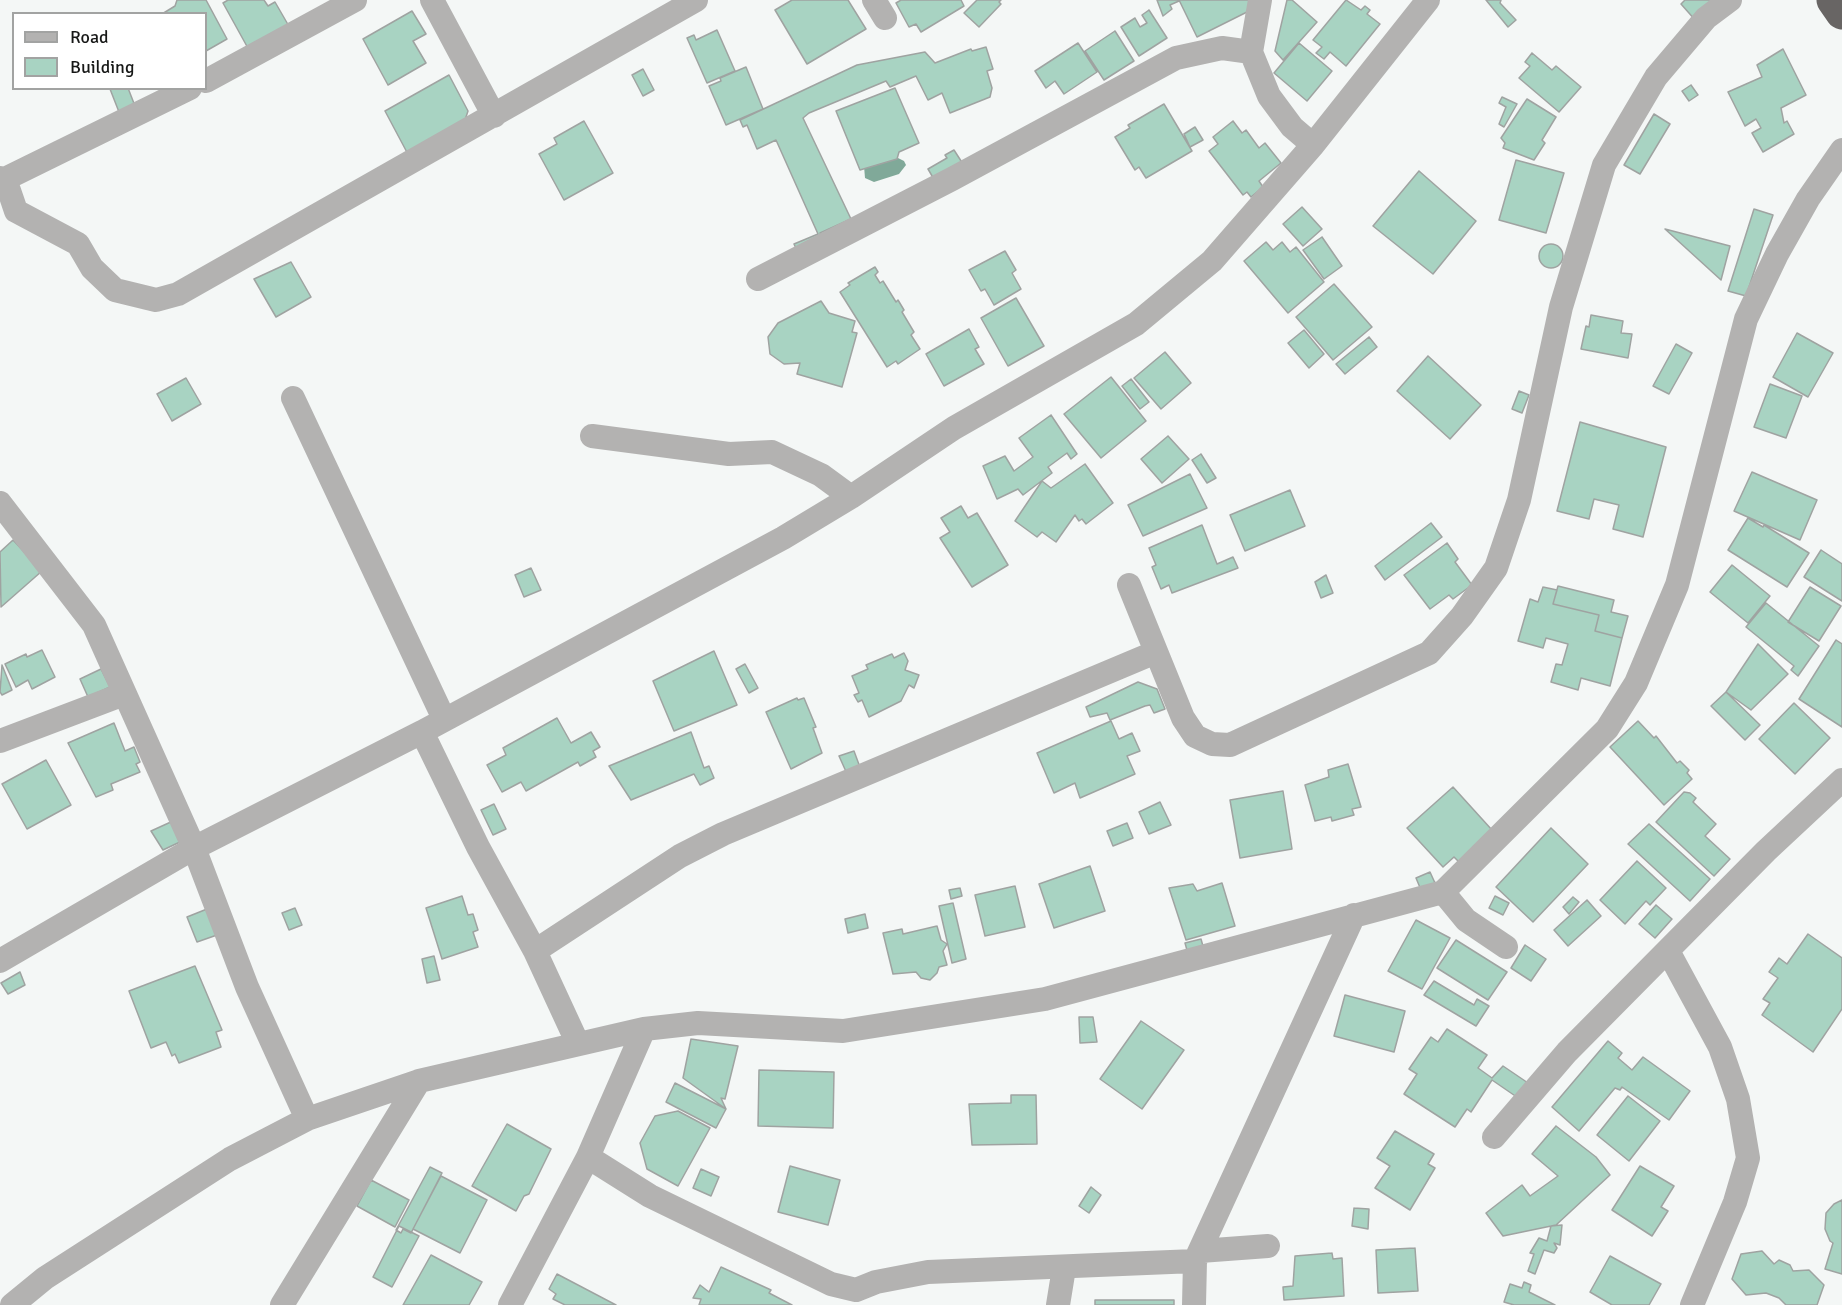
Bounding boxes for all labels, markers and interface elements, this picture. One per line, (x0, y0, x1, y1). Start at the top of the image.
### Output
legend (12, 12, 207, 90)
text: Road (70, 26, 109, 48)
text: Building (70, 56, 134, 78)

